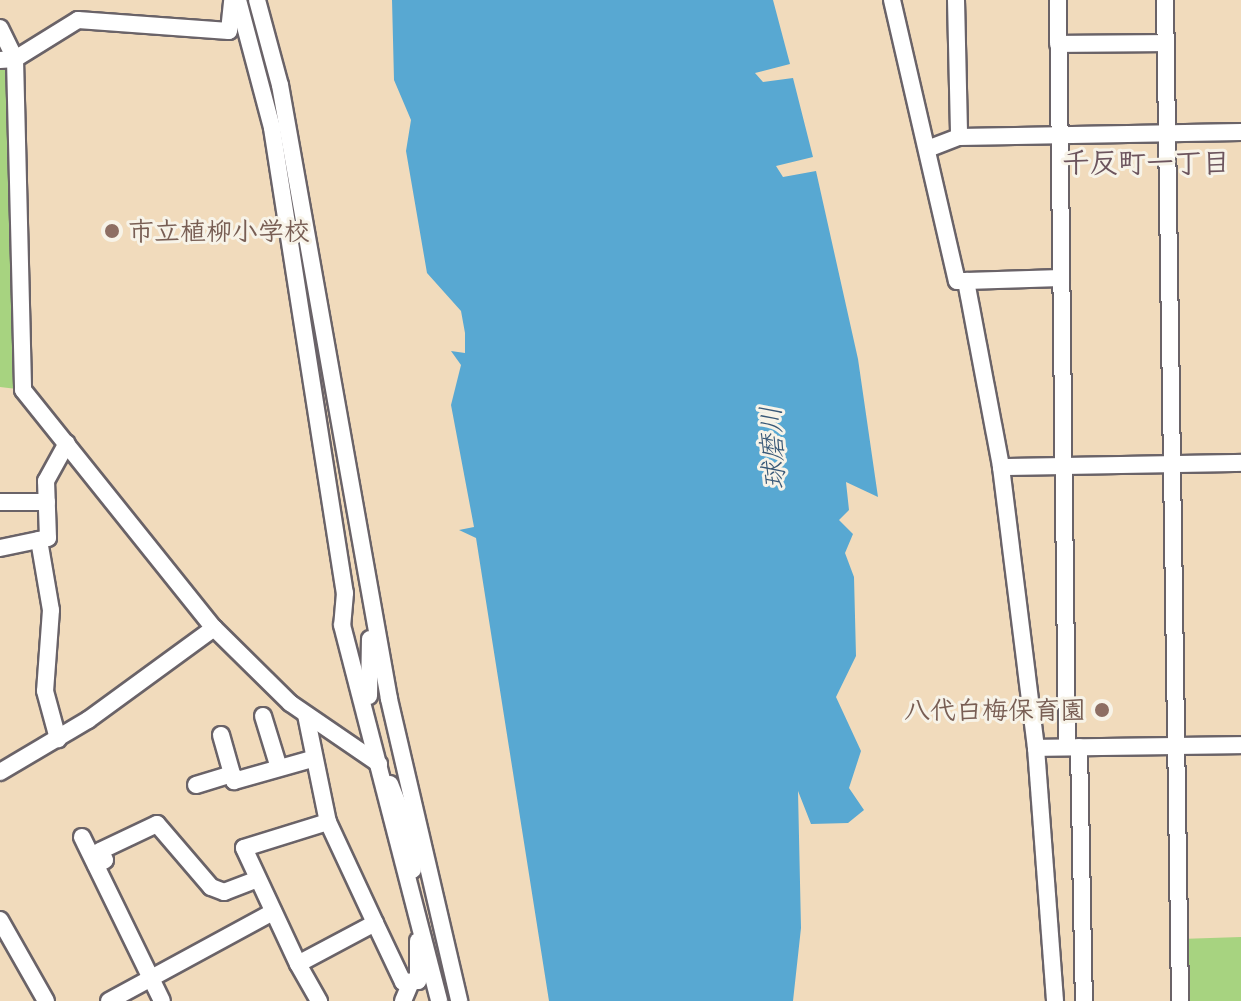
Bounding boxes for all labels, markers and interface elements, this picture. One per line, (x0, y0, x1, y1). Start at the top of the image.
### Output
district label: 千反町一丁目 (1062, 144, 1230, 178)
place label: 市立植柳小学校 (128, 215, 310, 247)
marker: 市立植柳小学校 (103, 222, 121, 240)
water label: 球磨川 (752, 405, 790, 491)
place label: 八代白梅保育園 (904, 694, 1086, 726)
marker: 八代白梅保育園 (1093, 701, 1111, 719)

